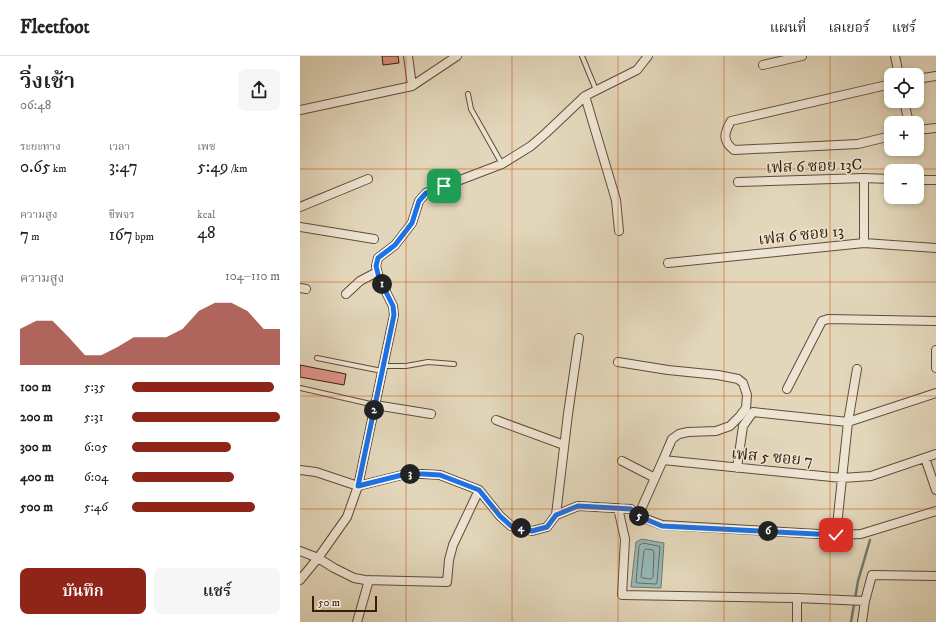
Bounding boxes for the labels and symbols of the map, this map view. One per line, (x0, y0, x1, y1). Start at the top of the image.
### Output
street label: เฟส 6 ซอย 13C (765, 154, 863, 178)
pin (427, 169, 461, 203)
street label: เฟส 6 ซอย 13 (757, 221, 845, 249)
pin: 1 (372, 274, 392, 294)
pin: 2 (364, 400, 384, 420)
street label: เฟส 5 ซอย 7 (730, 443, 814, 471)
pin: 3 (400, 464, 420, 484)
pin: 5 (629, 506, 649, 526)
pin: 4 (511, 518, 531, 538)
pin (819, 518, 853, 552)
pin: 6 (758, 521, 778, 541)
scale bar (312, 594, 377, 613)

